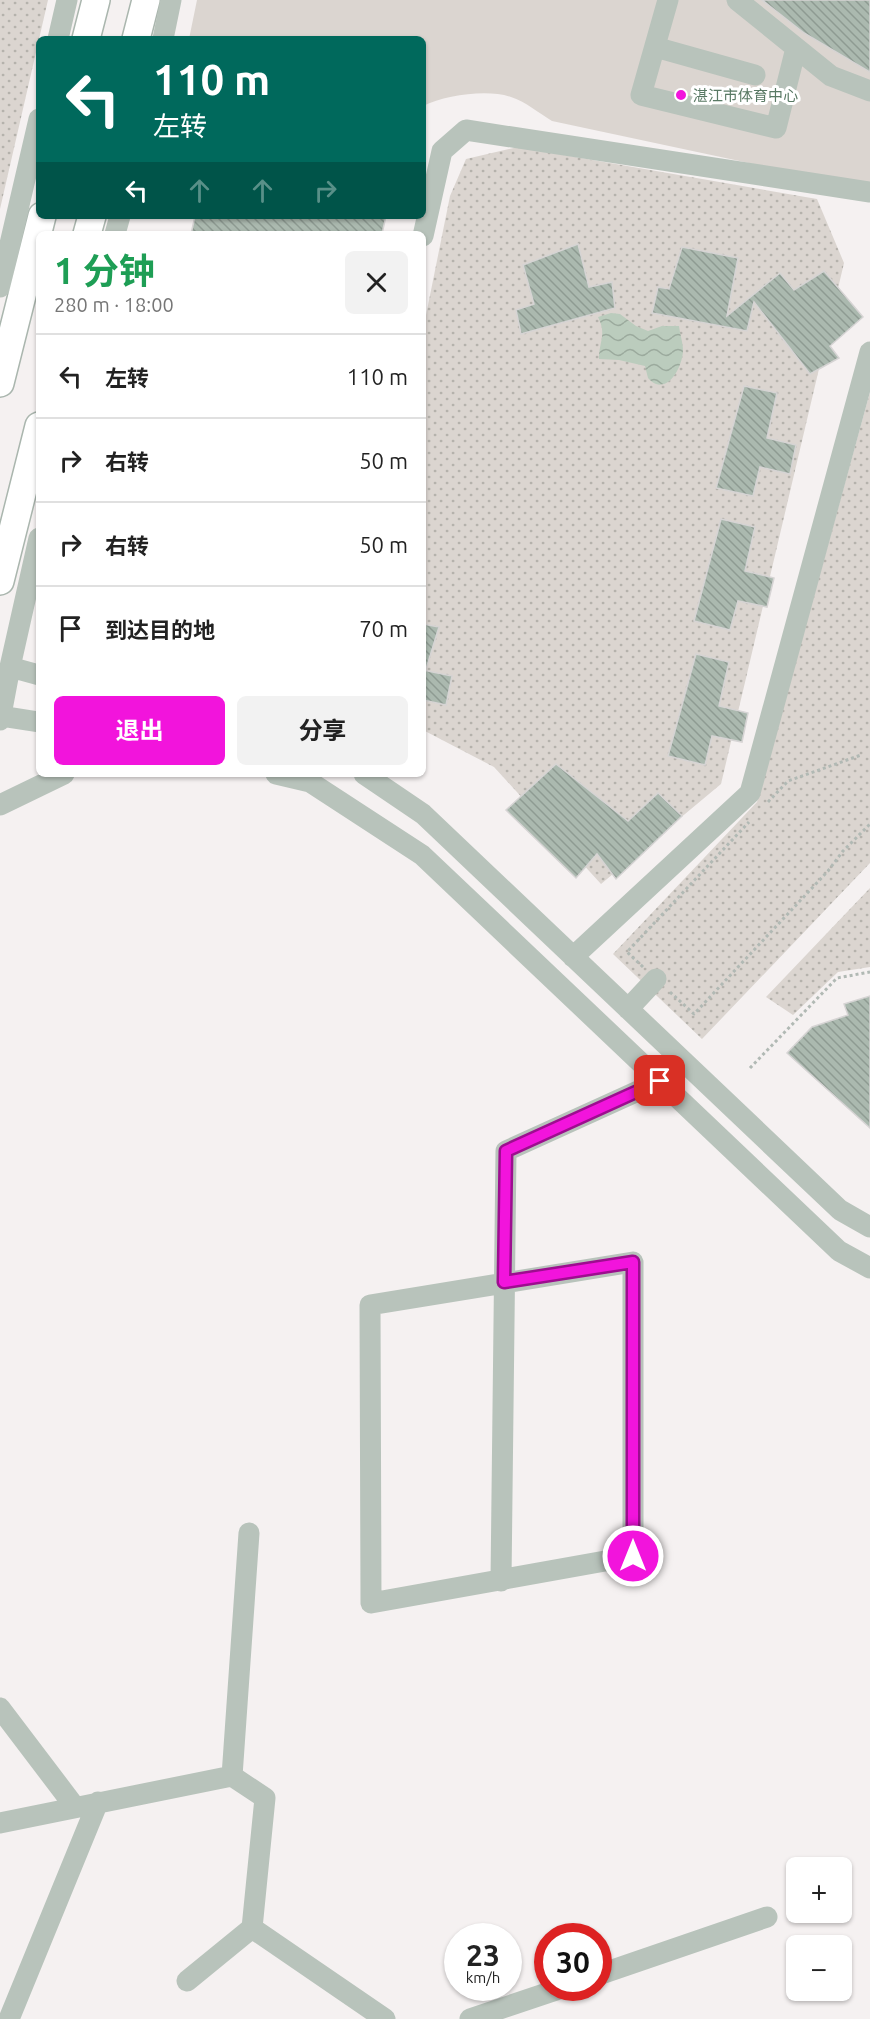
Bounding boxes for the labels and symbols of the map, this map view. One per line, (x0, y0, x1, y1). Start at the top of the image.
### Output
place label: 湛江市体育中心 (693, 87, 798, 104)
marker: 湛江市体育中心 (674, 88, 688, 102)
pin (634, 1055, 685, 1106)
position arrow (601, 1524, 665, 1588)
speed limit sign: 30 (534, 1923, 612, 2001)

